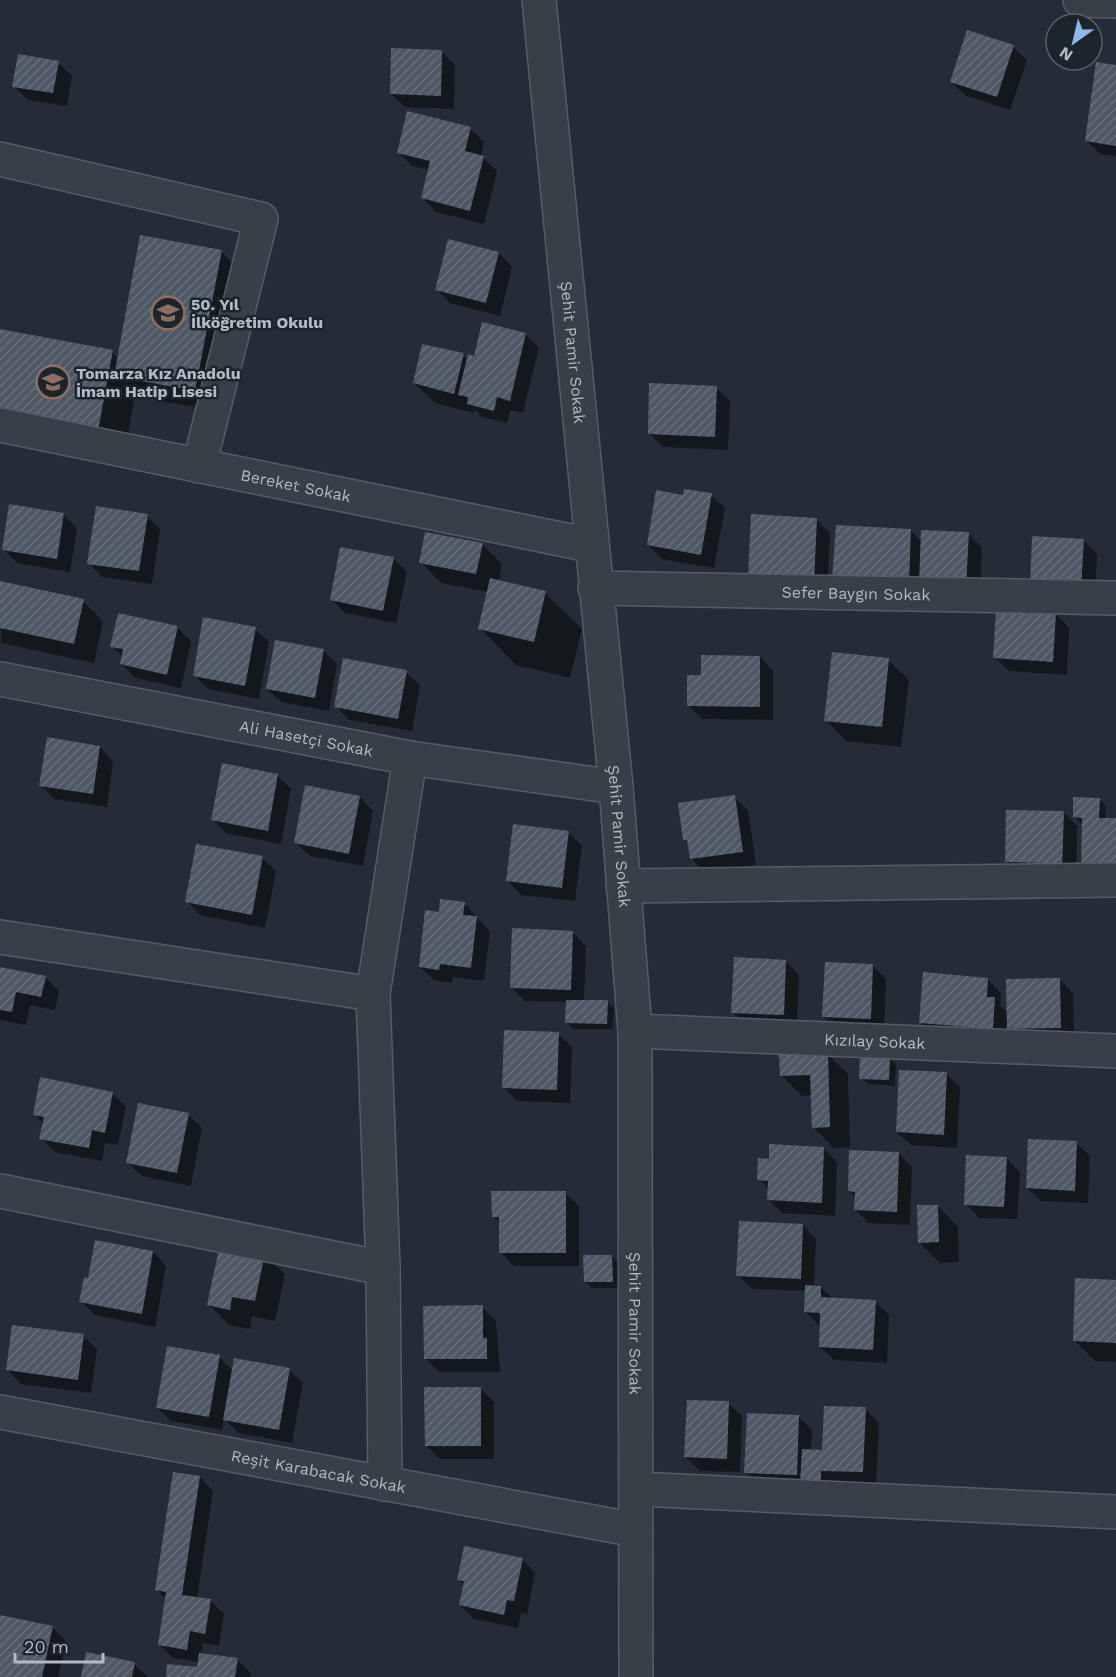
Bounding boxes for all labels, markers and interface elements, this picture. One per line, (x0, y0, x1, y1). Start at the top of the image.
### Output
north arrow (1044, 12, 1104, 72)
text: N (1056, 43, 1076, 65)
street label: Şehit Pamir Sokak (557, 280, 590, 424)
school or university icon: 50. Yıl İlköğretim Okulu (150, 295, 186, 331)
place label: 50. Yıl İlköğretim Okulu (191, 295, 323, 332)
school or university icon: Tomarza Kız Anadolu İmam Hatip Lisesi (35, 364, 71, 400)
place label: Tomarza Kız Anadolu İmam Hatip Lisesi (76, 364, 241, 401)
street label: Bereket Sokak (239, 465, 353, 506)
street label: Sefer Baygın Sokak (781, 582, 931, 604)
street label: Ali Hasetçi Sokak (238, 716, 375, 760)
street label: Şehit Pamir Sokak (604, 764, 635, 908)
street label: Kızılay Sokak (824, 1029, 926, 1053)
street label: Şehit Pamir Sokak (626, 1252, 645, 1395)
street label: Reşit Karabacak Sokak (230, 1446, 408, 1497)
scale bar (15, 1626, 104, 1664)
text: 20 m (24, 1636, 69, 1657)

